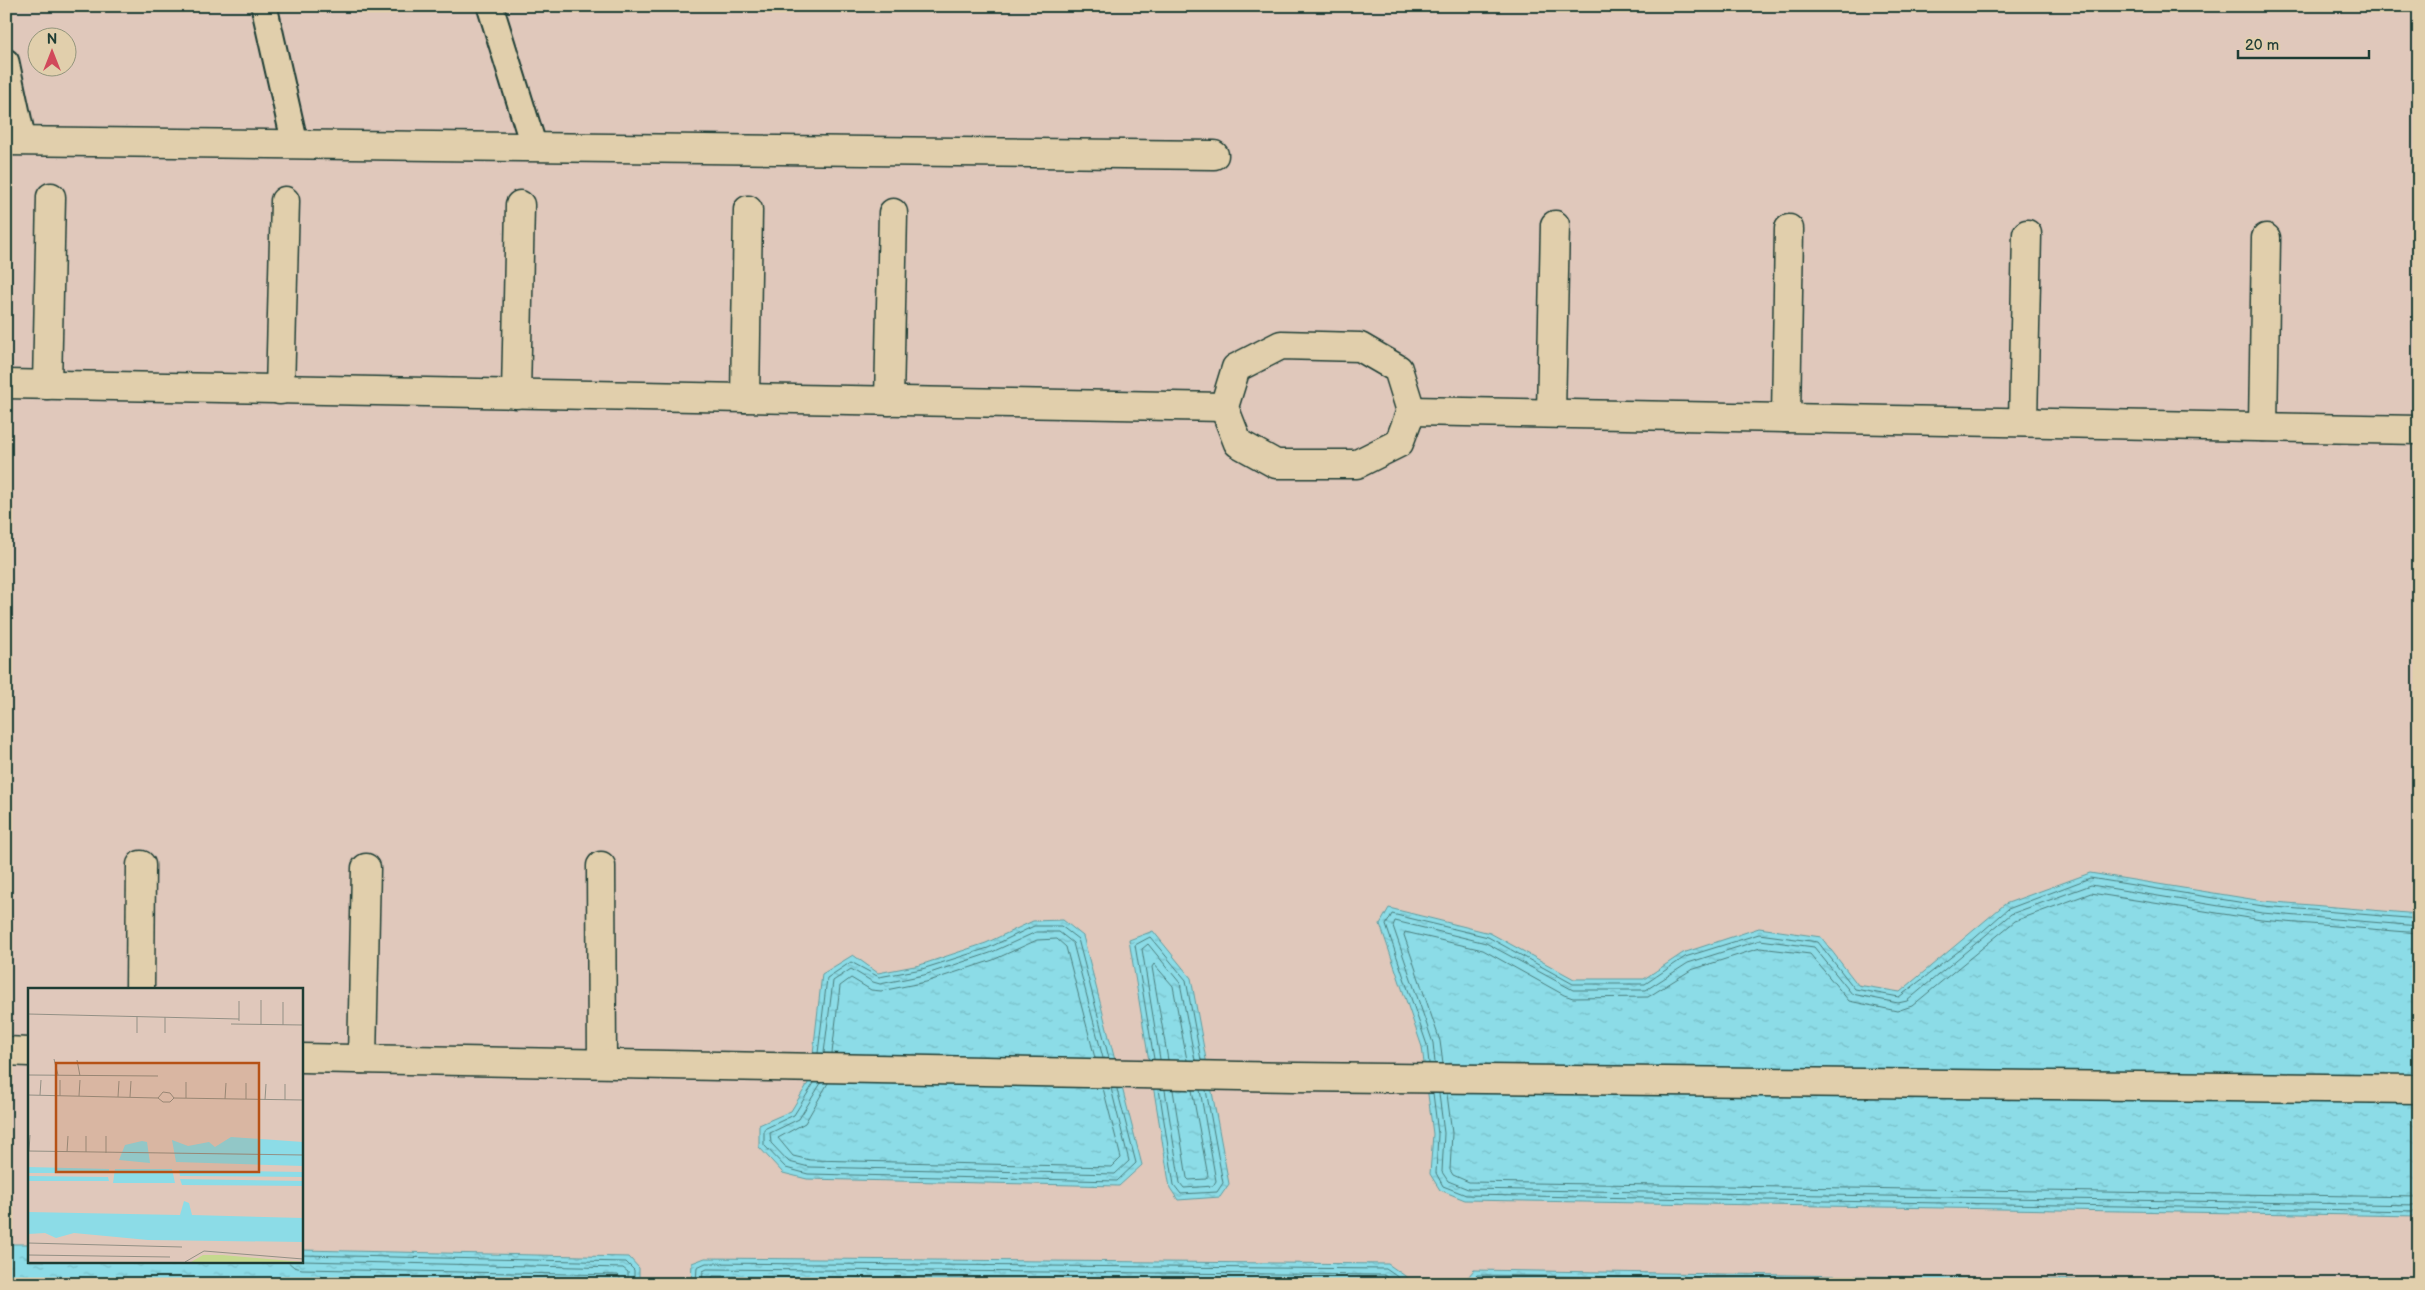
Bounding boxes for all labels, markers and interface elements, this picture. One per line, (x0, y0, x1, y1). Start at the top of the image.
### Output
north arrow (28, 28, 78, 78)
scale bar (2238, 28, 2369, 60)
text: N (47, 31, 57, 48)
text: 20 m (2245, 36, 2279, 55)
inset map (28, 988, 302, 1262)

